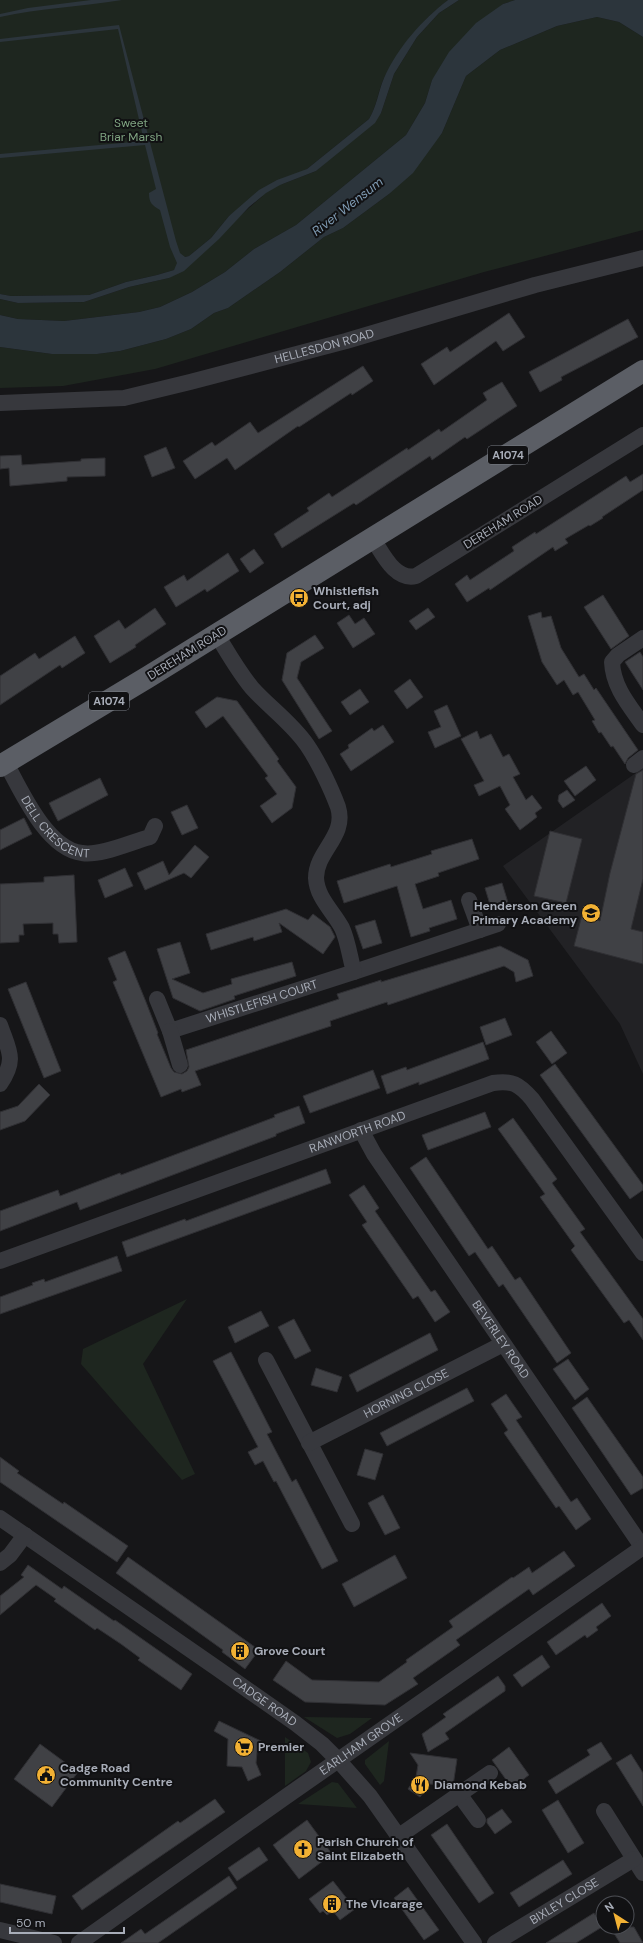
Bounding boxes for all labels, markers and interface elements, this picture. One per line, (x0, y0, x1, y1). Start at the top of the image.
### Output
park label: Sweet Briar Marsh (100, 115, 162, 145)
water label: River Wensum (308, 173, 386, 240)
street label: HELLESDON ROAD (273, 325, 376, 367)
road number: A1074 (488, 446, 528, 464)
street label: DEREHAM ROAD (460, 491, 546, 553)
place label: Whistlefish Court, adj (313, 583, 379, 613)
bus stop icon: Whistlefish Court, adj (288, 587, 310, 609)
street label: DEREHAM ROAD (144, 622, 230, 684)
road number: A1074 (89, 692, 129, 710)
street label: DELL CRESCENT (17, 793, 90, 862)
place label: Henderson Green Primary Academy (472, 898, 578, 928)
school or university icon: Henderson Green Primary Academy (580, 902, 602, 924)
street label: WHISTLEFISH COURT (204, 976, 320, 1027)
street label: RANWORTH ROAD (307, 1107, 408, 1157)
street label: BEVERLEY ROAD (468, 1297, 533, 1382)
street label: HORNING CLOSE (361, 1365, 452, 1422)
building icon: Grove Court (229, 1640, 251, 1662)
place label: Grove Court (254, 1643, 325, 1659)
street label: CADGE ROAD (229, 1673, 300, 1730)
street label: EARLHAM GROVE (316, 1710, 406, 1779)
supermarket icon: Premier (233, 1736, 255, 1758)
place label: Premier (258, 1739, 304, 1755)
place label: Cadge Road Community Centre (60, 1760, 173, 1790)
public building icon: Cadge Road Community Centre (35, 1764, 57, 1786)
restaurant icon: Diamond Kebab (409, 1774, 431, 1796)
place label: Diamond Kebab (434, 1777, 527, 1793)
place label: Parish Church of Saint Elizabeth (317, 1834, 414, 1864)
church icon: Parish Church of Saint Elizabeth (292, 1838, 314, 1860)
street label: BIXLEY CLOSE (527, 1874, 602, 1928)
building icon: The Vicarage (321, 1893, 343, 1915)
north arrow (595, 1895, 635, 1935)
place label: The Vicarage (346, 1896, 423, 1912)
text: N (602, 1899, 616, 1915)
scale bar (10, 1909, 124, 1935)
text: 50 m (16, 1915, 45, 1931)

